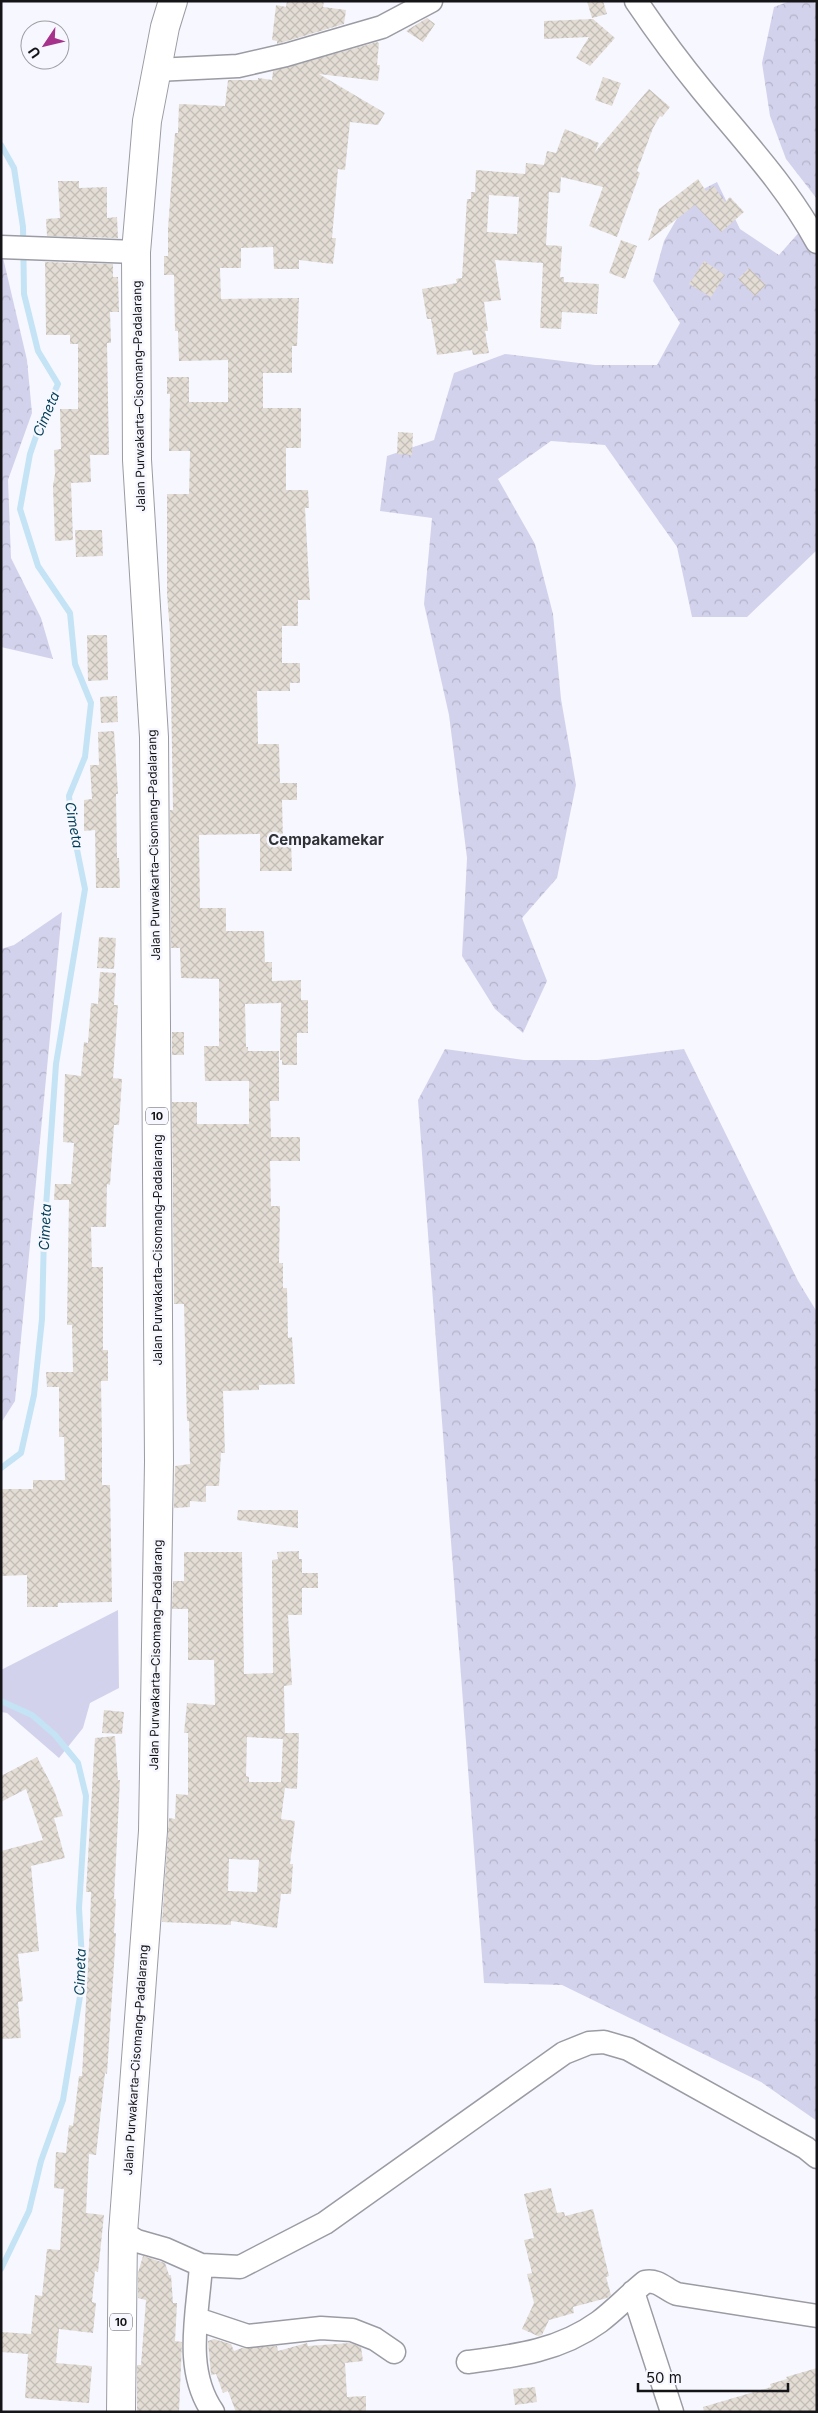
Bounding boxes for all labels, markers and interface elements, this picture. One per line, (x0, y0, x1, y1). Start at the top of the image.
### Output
north arrow (20, 20, 70, 70)
text: U (24, 44, 44, 62)
street label: Jalan Purwakarta–Cisomang–Padalarang (129, 280, 148, 512)
water label: Cimeta (29, 388, 63, 439)
street label: Jalan Purwakarta–Cisomang–Padalarang (144, 729, 163, 961)
water label: Cimeta (62, 800, 87, 850)
district label: Cempakamekar (268, 830, 384, 849)
road number: 10 (146, 1108, 168, 1124)
street label: Jalan Purwakarta–Cisomang–Padalarang (150, 1134, 165, 1366)
water label: Cimeta (35, 1203, 54, 1251)
street label: Jalan Purwakarta–Cisomang–Padalarang (146, 1539, 165, 1771)
street label: Jalan Purwakarta–Cisomang–Padalarang (120, 1944, 151, 2176)
water label: Cimeta (70, 1948, 89, 1996)
road number: 10 (110, 2314, 132, 2330)
scale bar (638, 2360, 788, 2392)
text: 50 m (646, 2368, 682, 2387)

